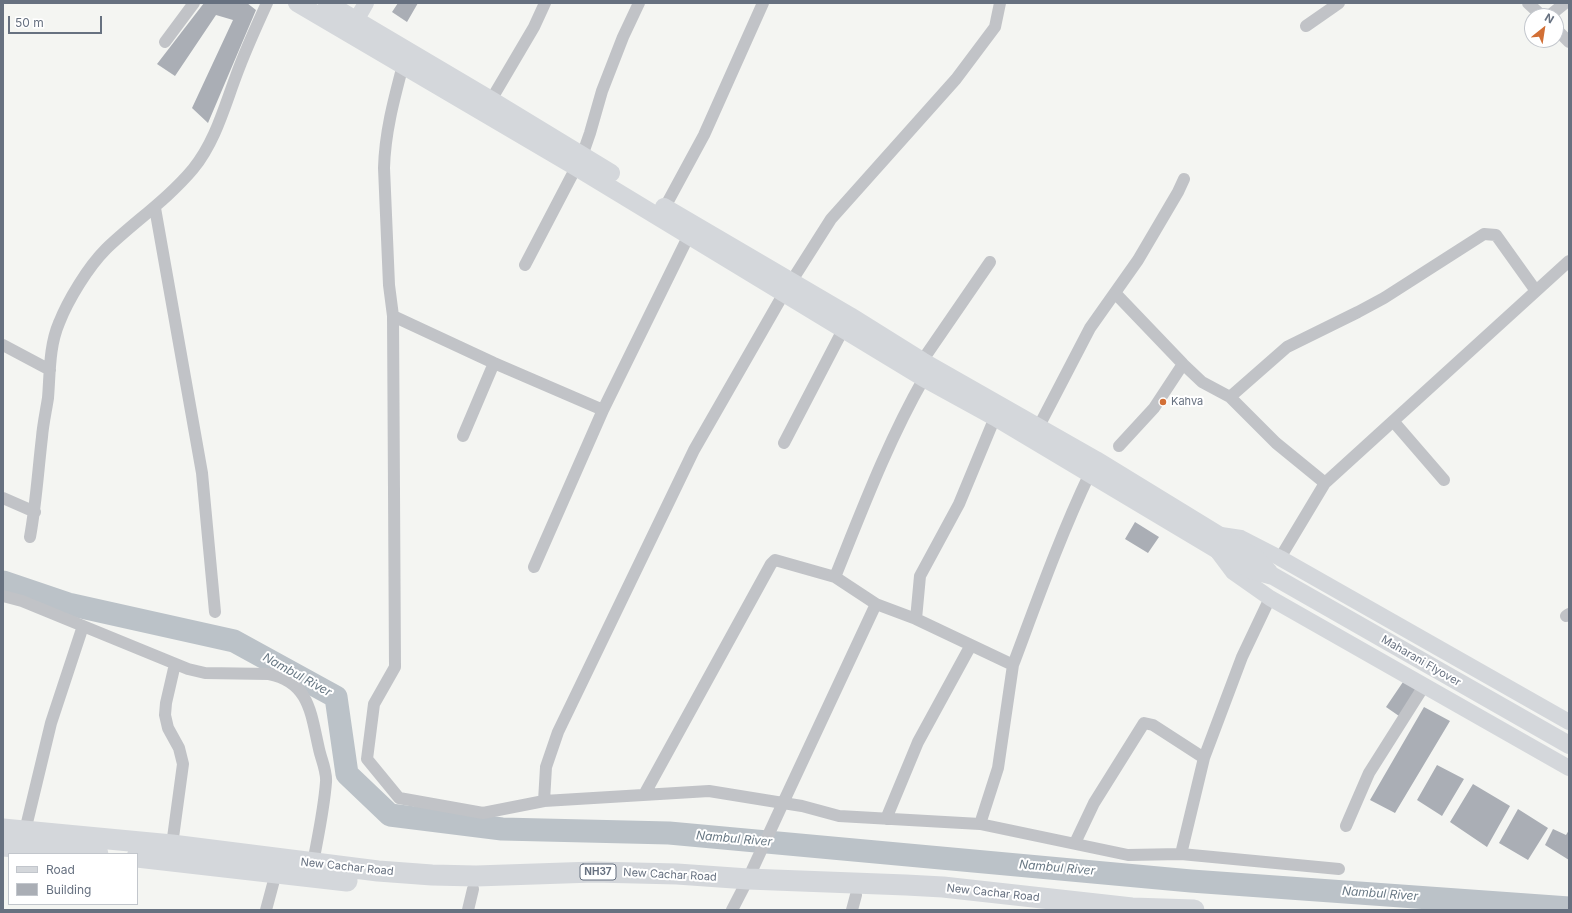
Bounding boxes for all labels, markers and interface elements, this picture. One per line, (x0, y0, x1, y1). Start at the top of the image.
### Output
scale bar (10, 8, 104, 34)
north arrow (1524, 8, 1564, 48)
text: N (1542, 10, 1557, 27)
text: 50 m (15, 15, 44, 30)
place label: Kahva (1171, 395, 1203, 409)
marker: Kahva (1158, 397, 1168, 407)
street label: Maharani Flyover (1379, 633, 1463, 689)
water label: Nambul River (260, 650, 334, 700)
water label: Nambul River (695, 829, 773, 849)
legend (8, 853, 138, 905)
street label: New Cachar Road (300, 856, 394, 878)
water label: Nambul River (1018, 858, 1096, 878)
text: Road (46, 862, 75, 877)
road number: NH37 (580, 864, 616, 880)
street label: New Cachar Road (623, 866, 717, 884)
text: Building (46, 882, 91, 897)
street label: New Cachar Road (946, 882, 1040, 904)
water label: Nambul River (1341, 884, 1419, 904)

